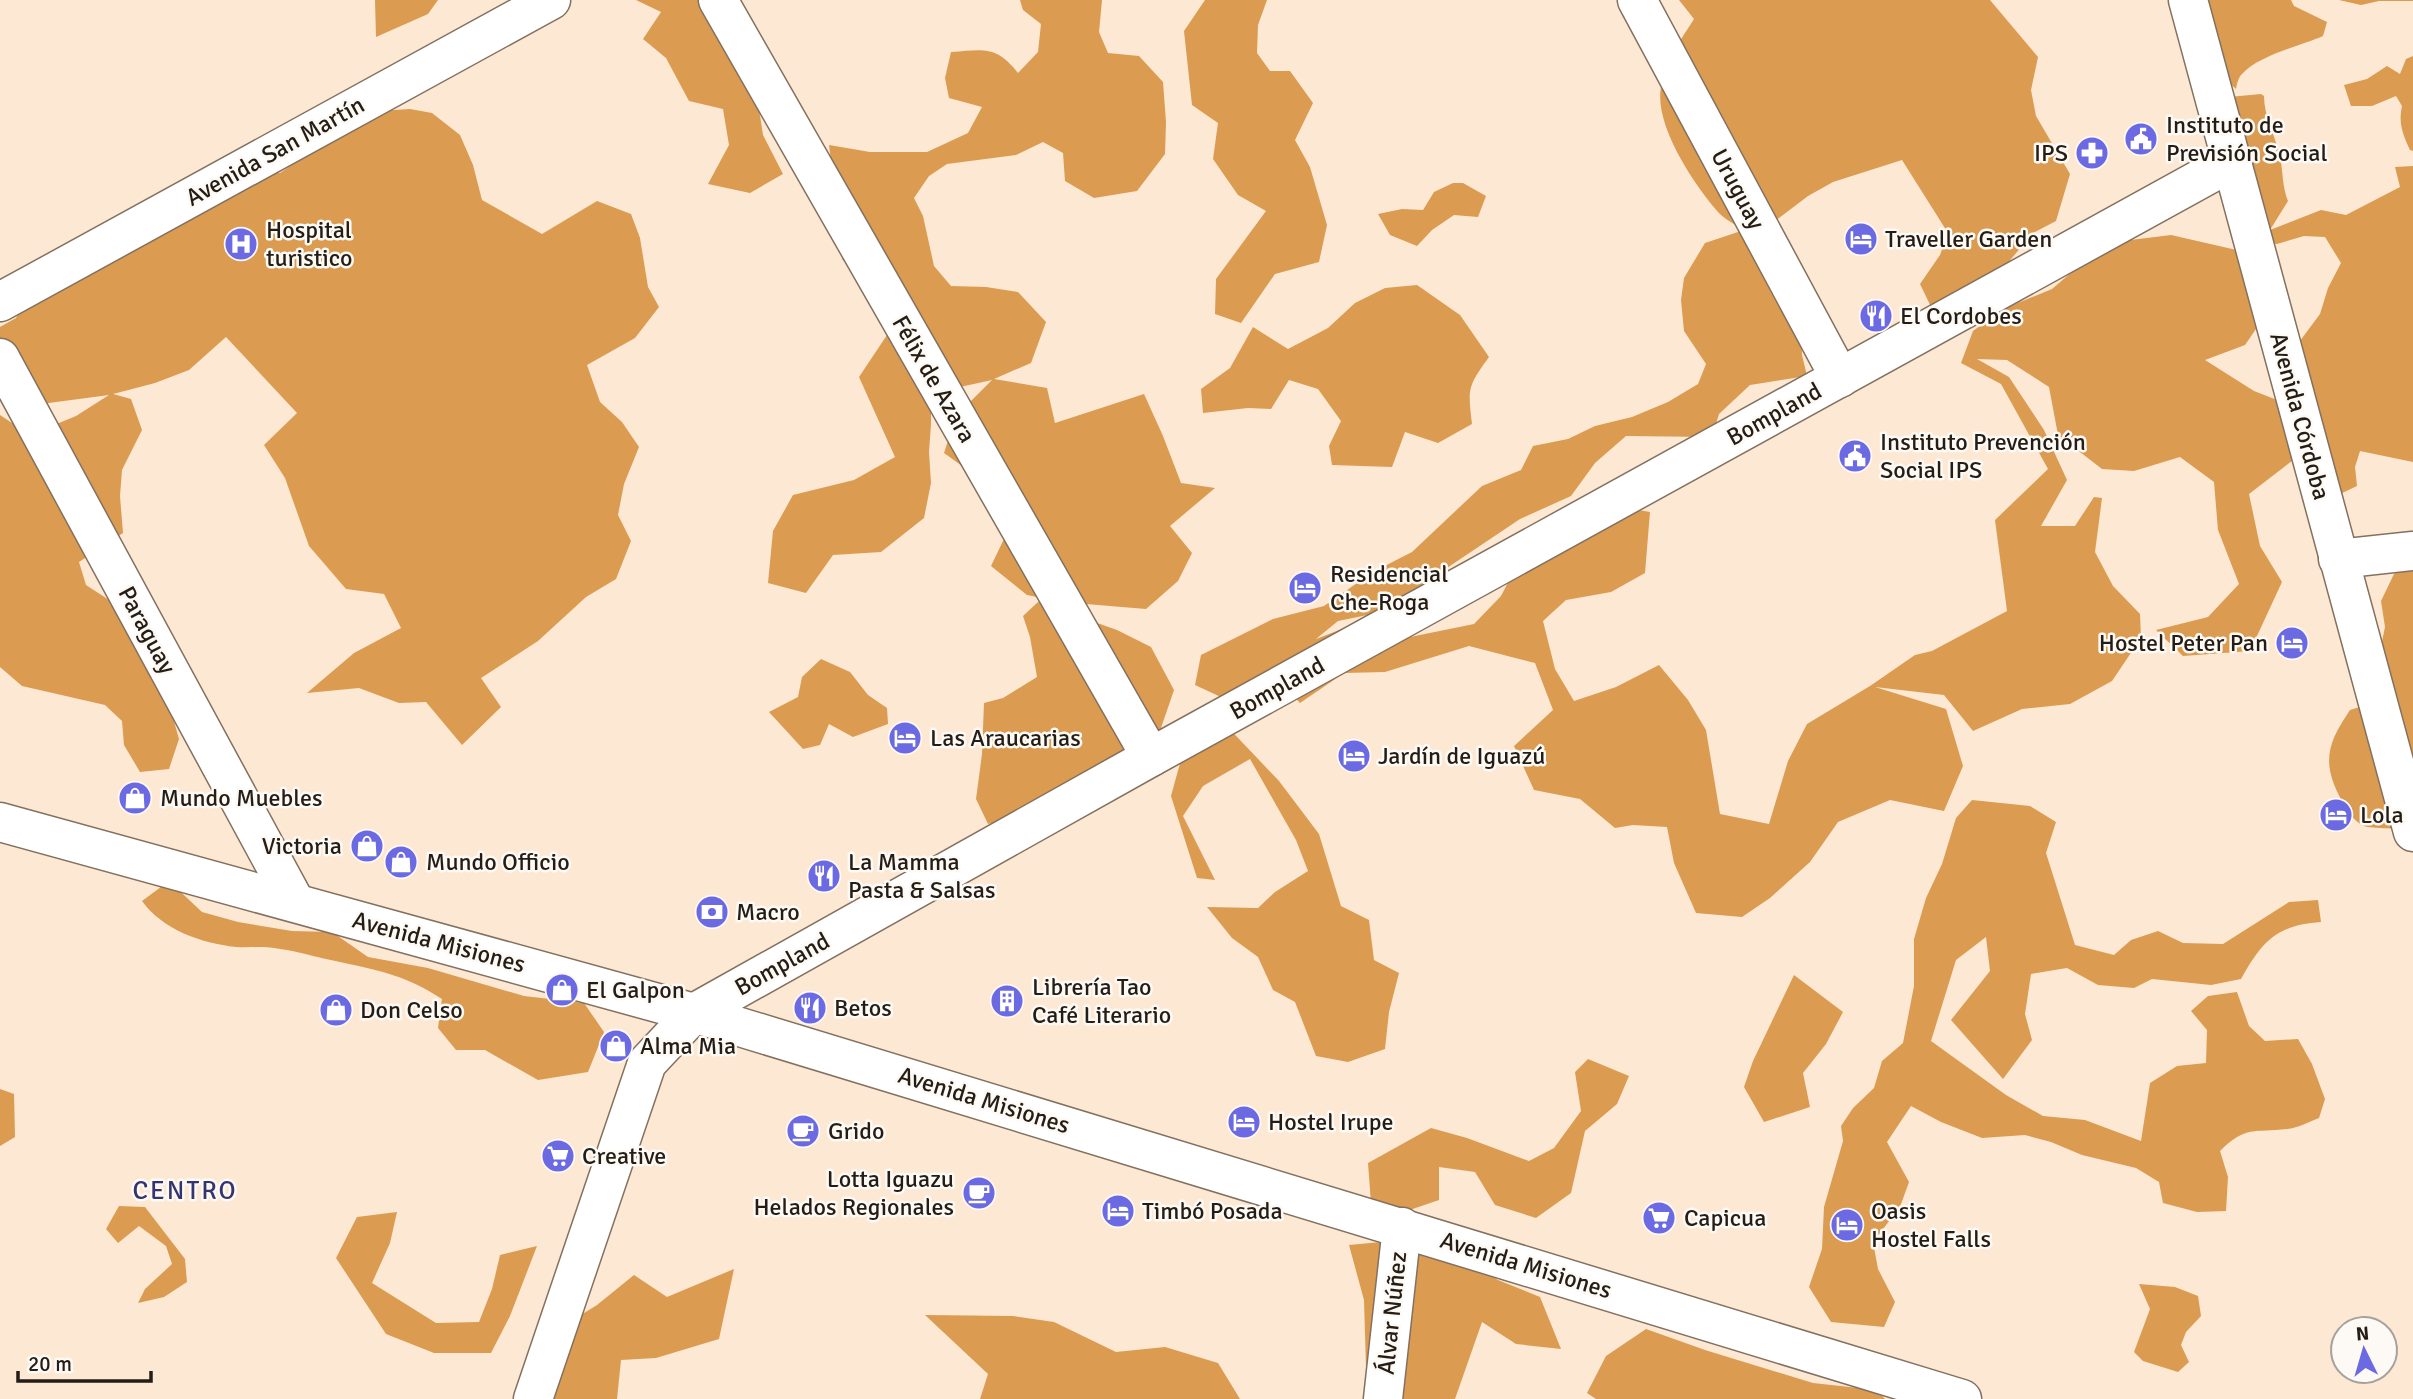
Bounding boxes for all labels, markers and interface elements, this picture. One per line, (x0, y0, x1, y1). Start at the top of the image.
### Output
street label: Avenida San Martín (180, 89, 370, 213)
place label: Instituto de Previsión Social (2166, 110, 2327, 168)
public building icon: Instituto de Previsión Social (2122, 120, 2160, 158)
pharmacy icon: IPS (2073, 134, 2111, 172)
place label: IPS (2034, 138, 2068, 168)
street label: Uruguay (1704, 144, 1772, 234)
place label: Hospital turistico (266, 215, 353, 273)
hotel icon: Traveller Garden (1842, 220, 1880, 258)
place label: Traveller Garden (1885, 224, 2052, 254)
hospital icon: Hospital turistico (222, 225, 260, 263)
restaurant icon: El Cordobes (1857, 297, 1895, 335)
place label: El Cordobes (1900, 301, 2022, 331)
street label: Félix de Azara (886, 310, 982, 448)
street label: Avenida Córdoba (2263, 329, 2337, 503)
street label: Bompland (1721, 376, 1827, 452)
place label: Instituto Prevención Social IPS (1880, 427, 2086, 485)
public building icon: Instituto Prevención Social IPS (1836, 437, 1874, 475)
place label: Residencial Che-Roga (1330, 559, 1448, 617)
hotel icon: Residencial Che-Roga (1286, 569, 1324, 607)
street label: Paraguay (111, 581, 183, 679)
hotel icon: Hostel Peter Pan (2273, 624, 2311, 662)
place label: Hostel Peter Pan (2099, 628, 2268, 658)
street label: Bompland (1224, 650, 1330, 726)
hotel icon: Las Araucarias (886, 719, 924, 757)
place label: Las Araucarias (930, 723, 1081, 753)
hotel icon: Jardín de Iguazú (1335, 737, 1373, 775)
place label: Jardín de Iguazú (1378, 741, 1545, 771)
shop icon: Mundo Muebles (116, 779, 154, 817)
place label: Mundo Muebles (160, 783, 323, 813)
hotel icon: Lola (2317, 796, 2355, 834)
place label: Lola (2360, 800, 2404, 830)
shop icon: Victoria (348, 827, 386, 865)
place label: Victoria (262, 831, 342, 861)
shop icon: Mundo Officio (382, 843, 420, 881)
place label: Mundo Officio (426, 847, 570, 877)
place label: La Mamma Pasta & Salsas (848, 847, 996, 905)
restaurant icon: La Mamma Pasta & Salsas (805, 857, 843, 895)
bank icon: Macro (693, 893, 731, 931)
place label: Macro (736, 897, 800, 927)
street label: Avenida Misiones (349, 905, 529, 979)
street label: Bompland (729, 926, 835, 1002)
shop icon: El Galpon (543, 971, 581, 1009)
place label: Librería Tao Café Literario (1032, 972, 1171, 1030)
place label: El Galpon (586, 975, 685, 1005)
building icon: Librería Tao Café Literario (988, 982, 1026, 1020)
restaurant icon: Betos (791, 989, 829, 1027)
shop icon: Don Celso (317, 991, 355, 1029)
place label: Betos (834, 993, 892, 1023)
place label: Don Celso (360, 995, 463, 1025)
shop icon: Alma Mia (597, 1027, 635, 1065)
place label: Alma Mia (640, 1031, 736, 1061)
street label: Avenida Misiones (895, 1060, 1073, 1140)
hotel icon: Hostel Irupe (1225, 1103, 1263, 1141)
place label: Hostel Irupe (1268, 1107, 1393, 1137)
cafe icon: Grido (784, 1112, 822, 1150)
place label: Grido (828, 1116, 884, 1146)
supermarket icon: Creative (539, 1137, 577, 1175)
place label: Creative (582, 1141, 666, 1171)
place label: Lotta Iguazu Helados Regionales (753, 1164, 954, 1222)
cafe icon: Lotta Iguazu Helados Regionales (960, 1174, 998, 1212)
district label: CENTRO (132, 1175, 238, 1207)
hotel icon: Timbó Posada (1099, 1192, 1137, 1230)
place label: Timbó Posada (1142, 1196, 1283, 1226)
place label: Oasis Hostel Falls (1871, 1196, 1991, 1254)
supermarket icon: Capicua (1640, 1199, 1678, 1237)
place label: Capicua (1684, 1203, 1766, 1233)
hotel icon: Oasis Hostel Falls (1828, 1206, 1866, 1244)
street label: Avenida Misiones (1437, 1225, 1615, 1305)
street label: Álvar Núñez (1371, 1250, 1413, 1376)
north arrow (2329, 1315, 2399, 1385)
text: N (2355, 1322, 2370, 1347)
scale bar (18, 1340, 150, 1384)
text: 20 m (28, 1351, 72, 1377)

